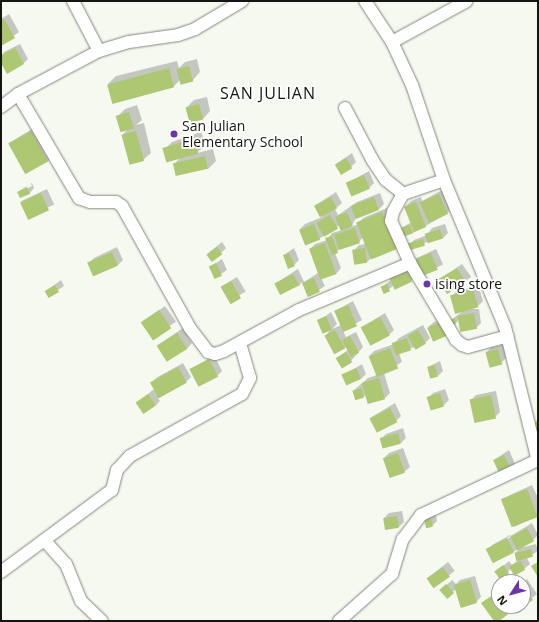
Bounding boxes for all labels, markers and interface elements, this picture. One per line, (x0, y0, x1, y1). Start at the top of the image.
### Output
district label: SAN JULIAN (220, 83, 316, 103)
place label: San Julian Elementary School (182, 118, 303, 150)
marker: San Julian Elementary School (169, 129, 179, 139)
place label: ising store (435, 276, 502, 292)
marker: ising store (422, 279, 432, 289)
north arrow (491, 574, 531, 614)
text: N (493, 593, 510, 609)

